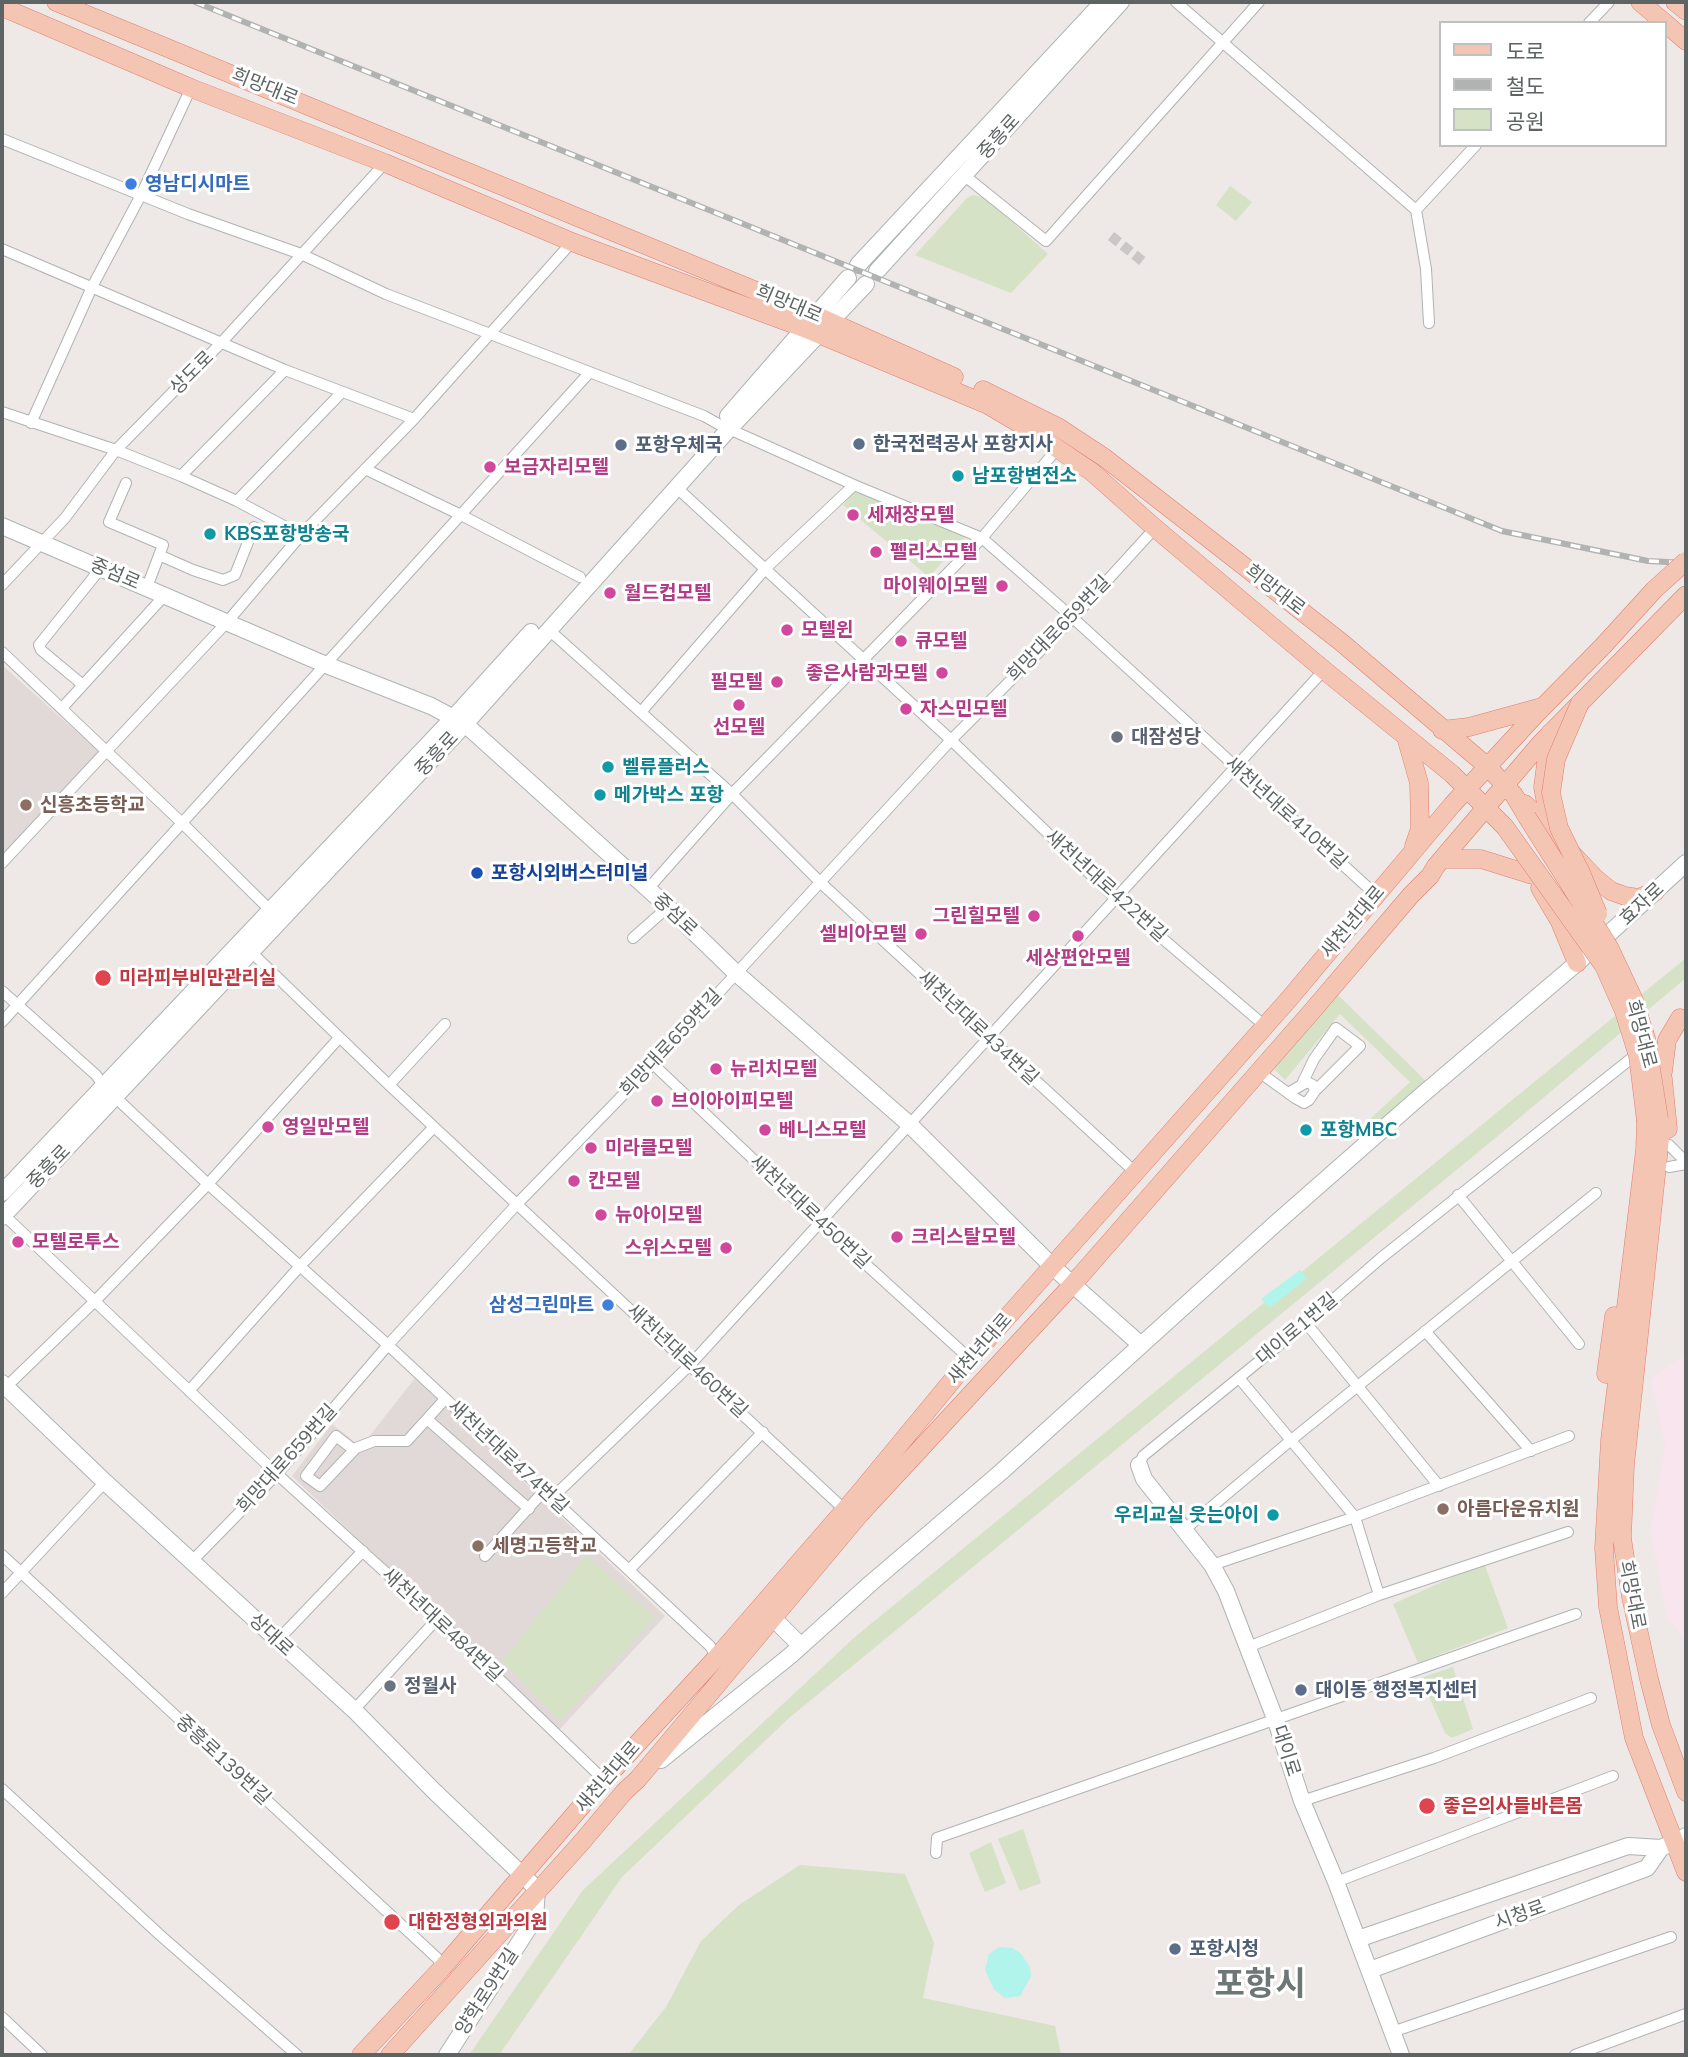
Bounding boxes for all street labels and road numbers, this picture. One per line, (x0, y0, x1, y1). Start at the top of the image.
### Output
street label: 희망대로 (228, 63, 302, 111)
street label: 중흥로 (973, 110, 1025, 164)
street label: 희망대로 (752, 280, 826, 328)
street label: 상도로 (165, 346, 219, 400)
street label: 중섬로 (86, 553, 144, 595)
street label: 희망대로 (1240, 559, 1310, 621)
street label: 희망대로659번길 (1002, 571, 1116, 687)
street label: 중흥로 (411, 727, 463, 781)
street label: 새천년대로410번길 (1220, 752, 1352, 874)
street label: 새천년대로422번길 (1040, 825, 1172, 947)
street label: 효자로 (1615, 878, 1669, 930)
street label: 새천년대로 (1316, 881, 1390, 963)
street label: 중섬로 (648, 889, 702, 941)
street label: 새천년대로434번길 (913, 966, 1043, 1090)
street label: 희망대로659번길 (615, 984, 727, 1102)
street label: 희망대로 (1621, 997, 1661, 1071)
street label: 중흥로 (23, 1140, 75, 1194)
street label: 새천년대로450번길 (745, 1150, 875, 1274)
street label: 대이로1번길 (1252, 1289, 1342, 1369)
street label: 새천년대로460번길 (622, 1299, 752, 1423)
street label: 새천년대로 (943, 1309, 1017, 1389)
street label: 새천년대로474번길 (443, 1395, 573, 1519)
street label: 희망대로659번길 (232, 1400, 342, 1518)
street label: 희망대로 (1614, 1559, 1650, 1631)
street label: 새천년대로484번길 (377, 1563, 507, 1687)
street label: 상대로 (244, 1609, 298, 1661)
street label: 중흥로139번길 (171, 1710, 275, 1810)
street label: 대이로 (1267, 1723, 1305, 1779)
street label: 새천년대로 (571, 1737, 645, 1817)
street label: 시청로 (1491, 1895, 1549, 1935)
street label: 양학로9번길 (451, 1944, 523, 2040)

